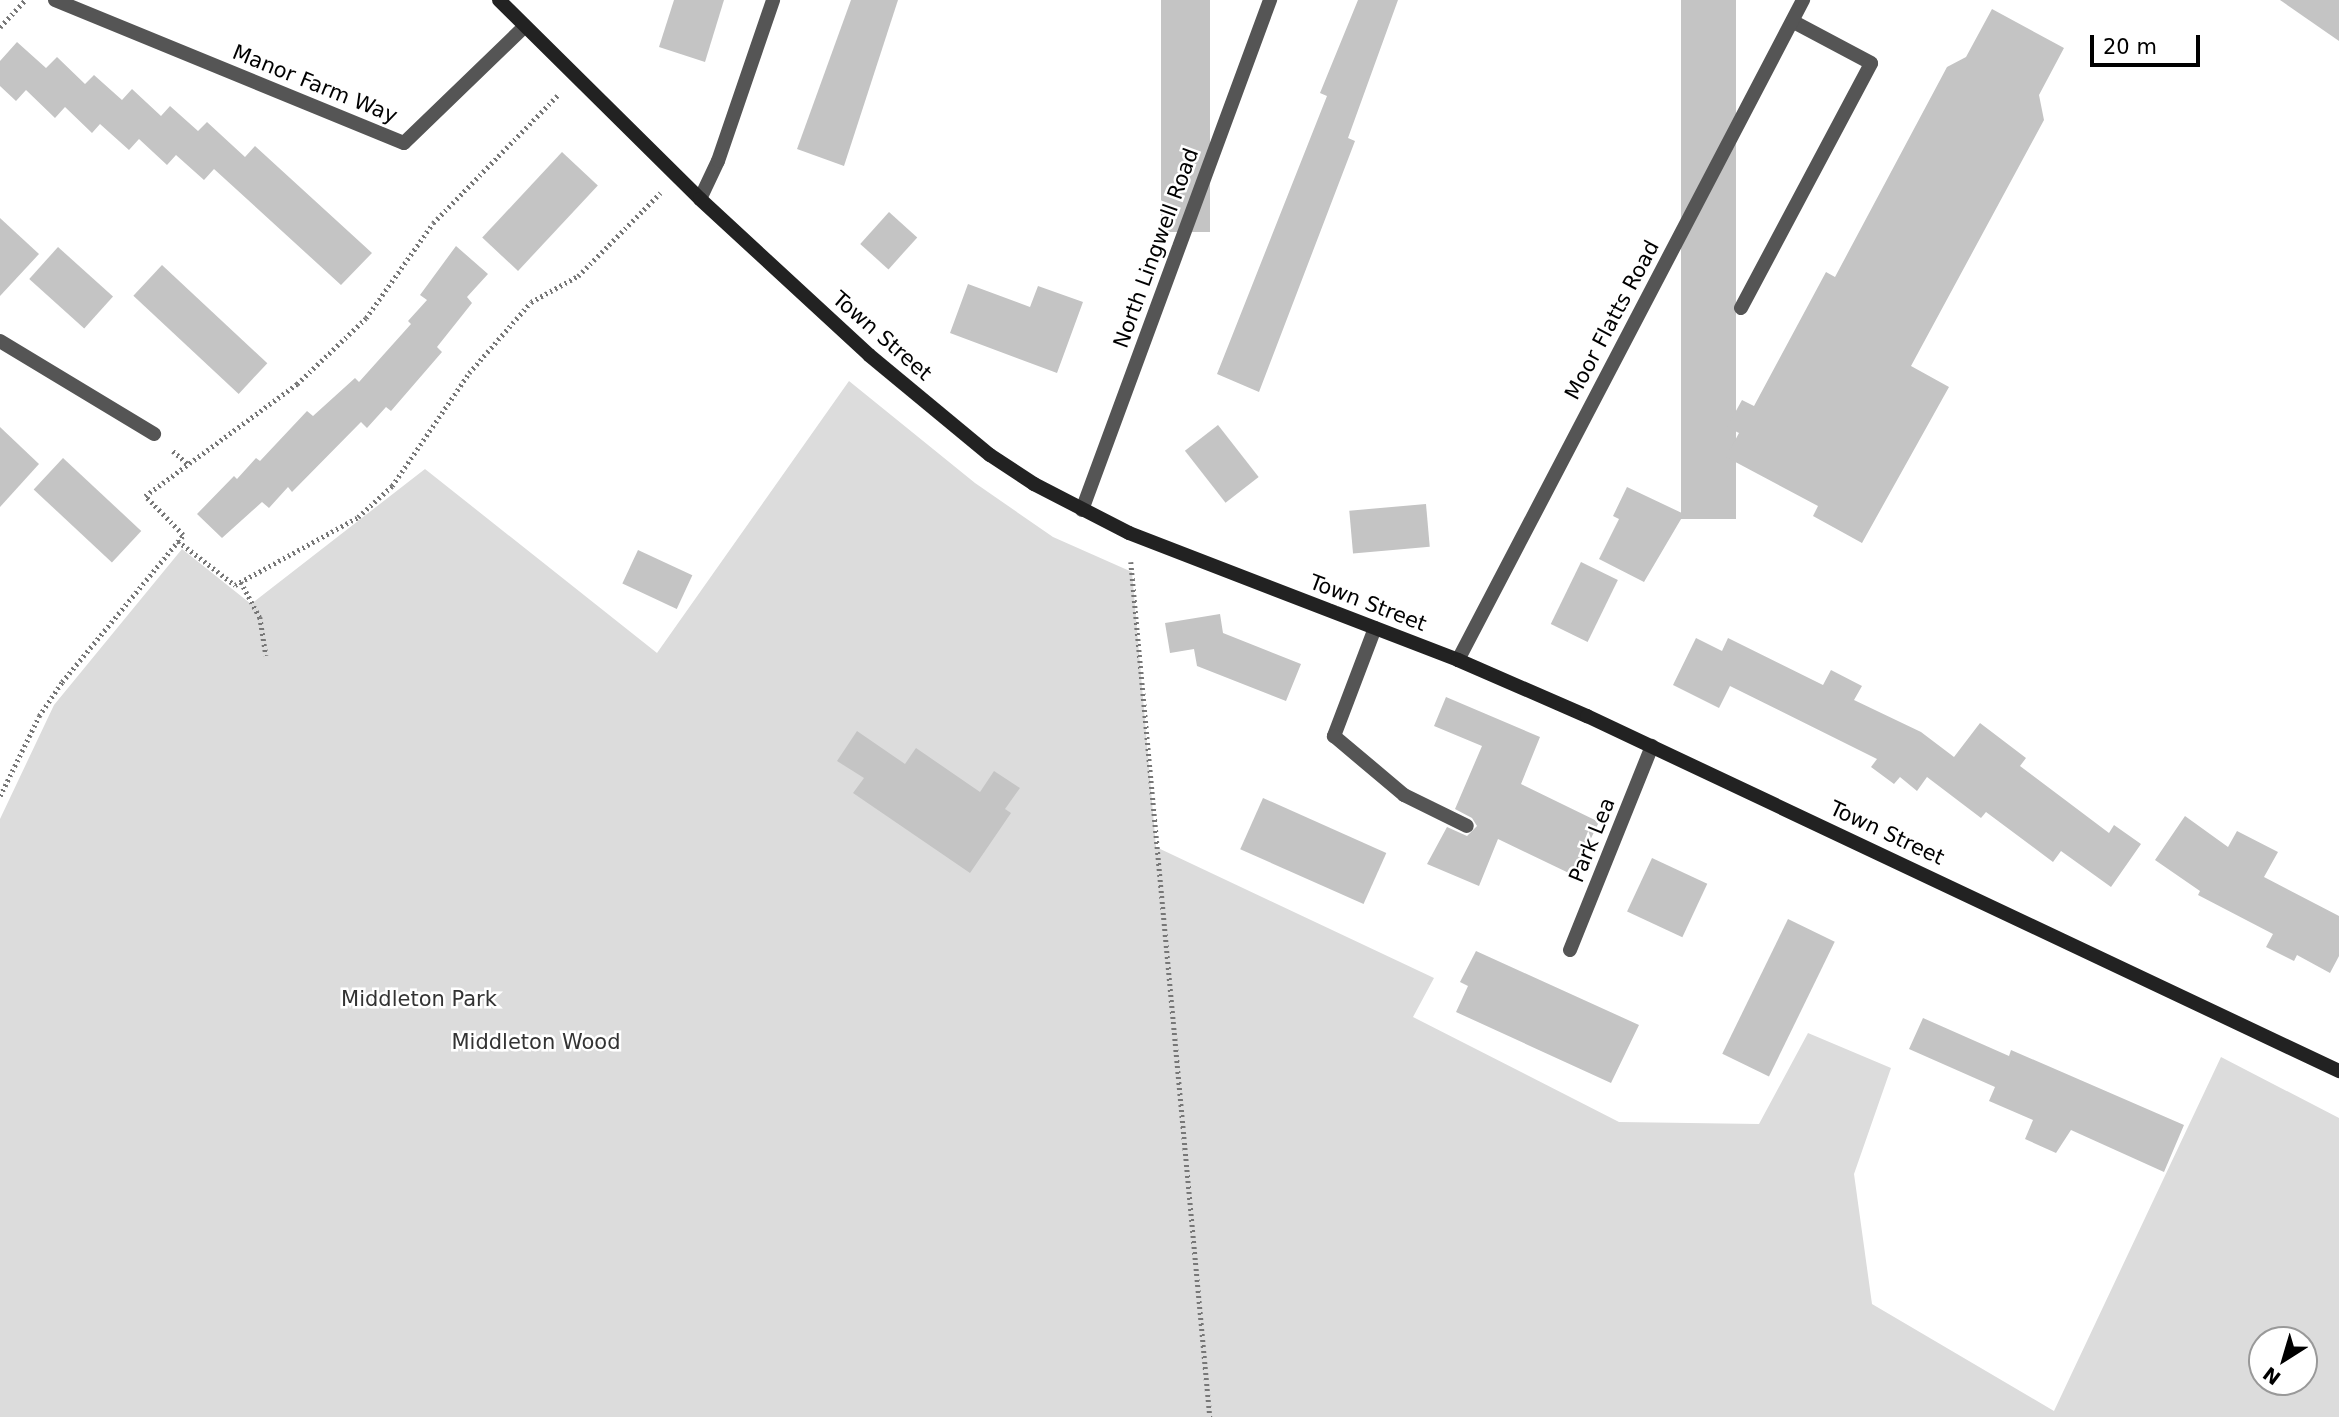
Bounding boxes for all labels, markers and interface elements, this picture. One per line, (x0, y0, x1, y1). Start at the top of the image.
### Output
scale bar (2094, 21, 2204, 65)
text: 20 m (2103, 35, 2157, 59)
street label: Manor Farm Way (229, 39, 401, 129)
street label: North Lingwell Road (1108, 145, 1204, 351)
street label: Moor Flatts Road (1559, 236, 1665, 404)
street label: Town Street (827, 286, 937, 386)
street label: Town Street (1306, 569, 1430, 637)
street label: Park Lea (1564, 794, 1620, 886)
street label: Town Street (1826, 796, 1948, 870)
park label: Middleton Park (341, 986, 497, 1012)
park label: Middleton Wood (452, 1029, 620, 1055)
north arrow (2248, 1326, 2318, 1396)
text: N (2259, 1363, 2285, 1390)

